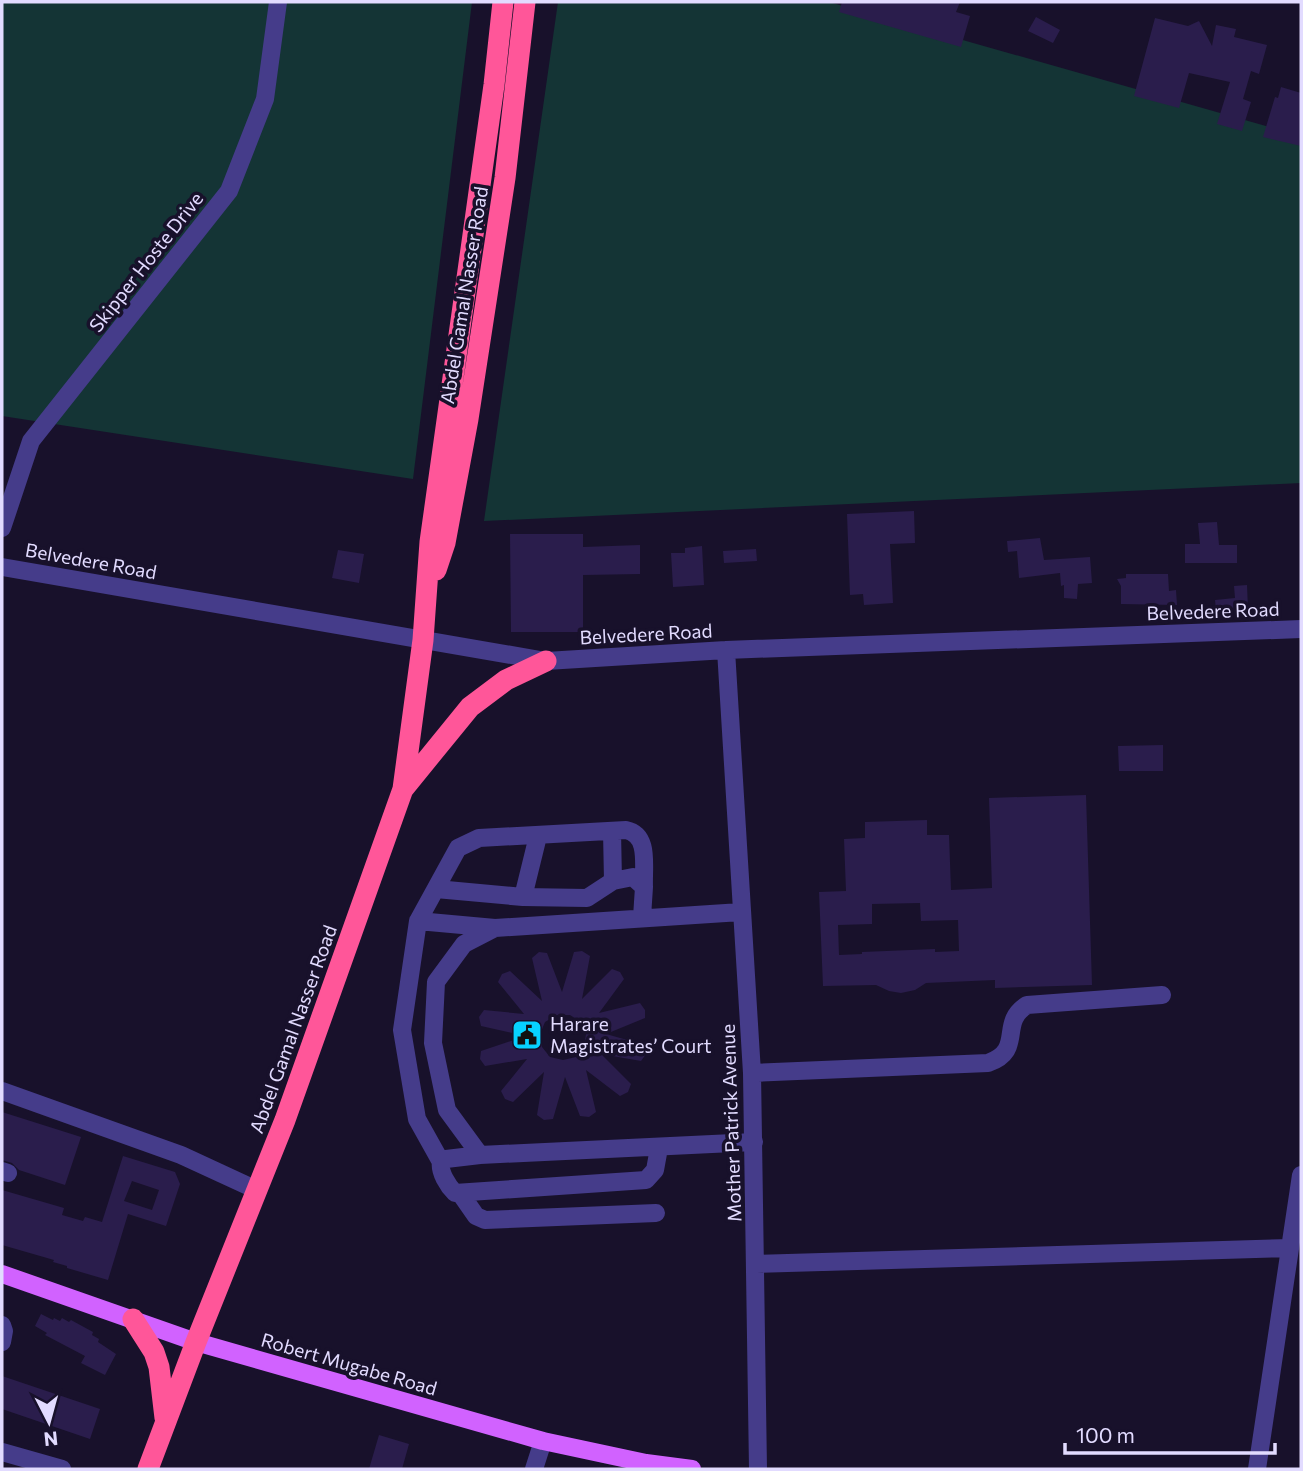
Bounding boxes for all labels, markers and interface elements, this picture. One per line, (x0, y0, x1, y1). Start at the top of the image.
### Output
street label: Abdel Gamal Nasser Road (435, 185, 492, 405)
street label: Skipper Hoste Drive (84, 187, 207, 336)
street label: Belvedere Road (24, 538, 158, 583)
street label: Belvedere Road (1146, 597, 1280, 624)
street label: Belvedere Road (579, 619, 713, 648)
street label: Abdel Gamal Nasser Road (244, 922, 341, 1136)
place label: Harare Magistrates’ Court (550, 1012, 712, 1057)
public building icon: Harare Magistrates’ Court (510, 1018, 544, 1052)
street label: Mother Patrick Avenue (716, 1024, 745, 1222)
street label: Robert Mugabe Road (259, 1327, 440, 1400)
north arrow (14, 1387, 84, 1457)
scale bar (1065, 1412, 1275, 1456)
text: 100 m (1076, 1422, 1135, 1447)
text: N (43, 1427, 59, 1452)

